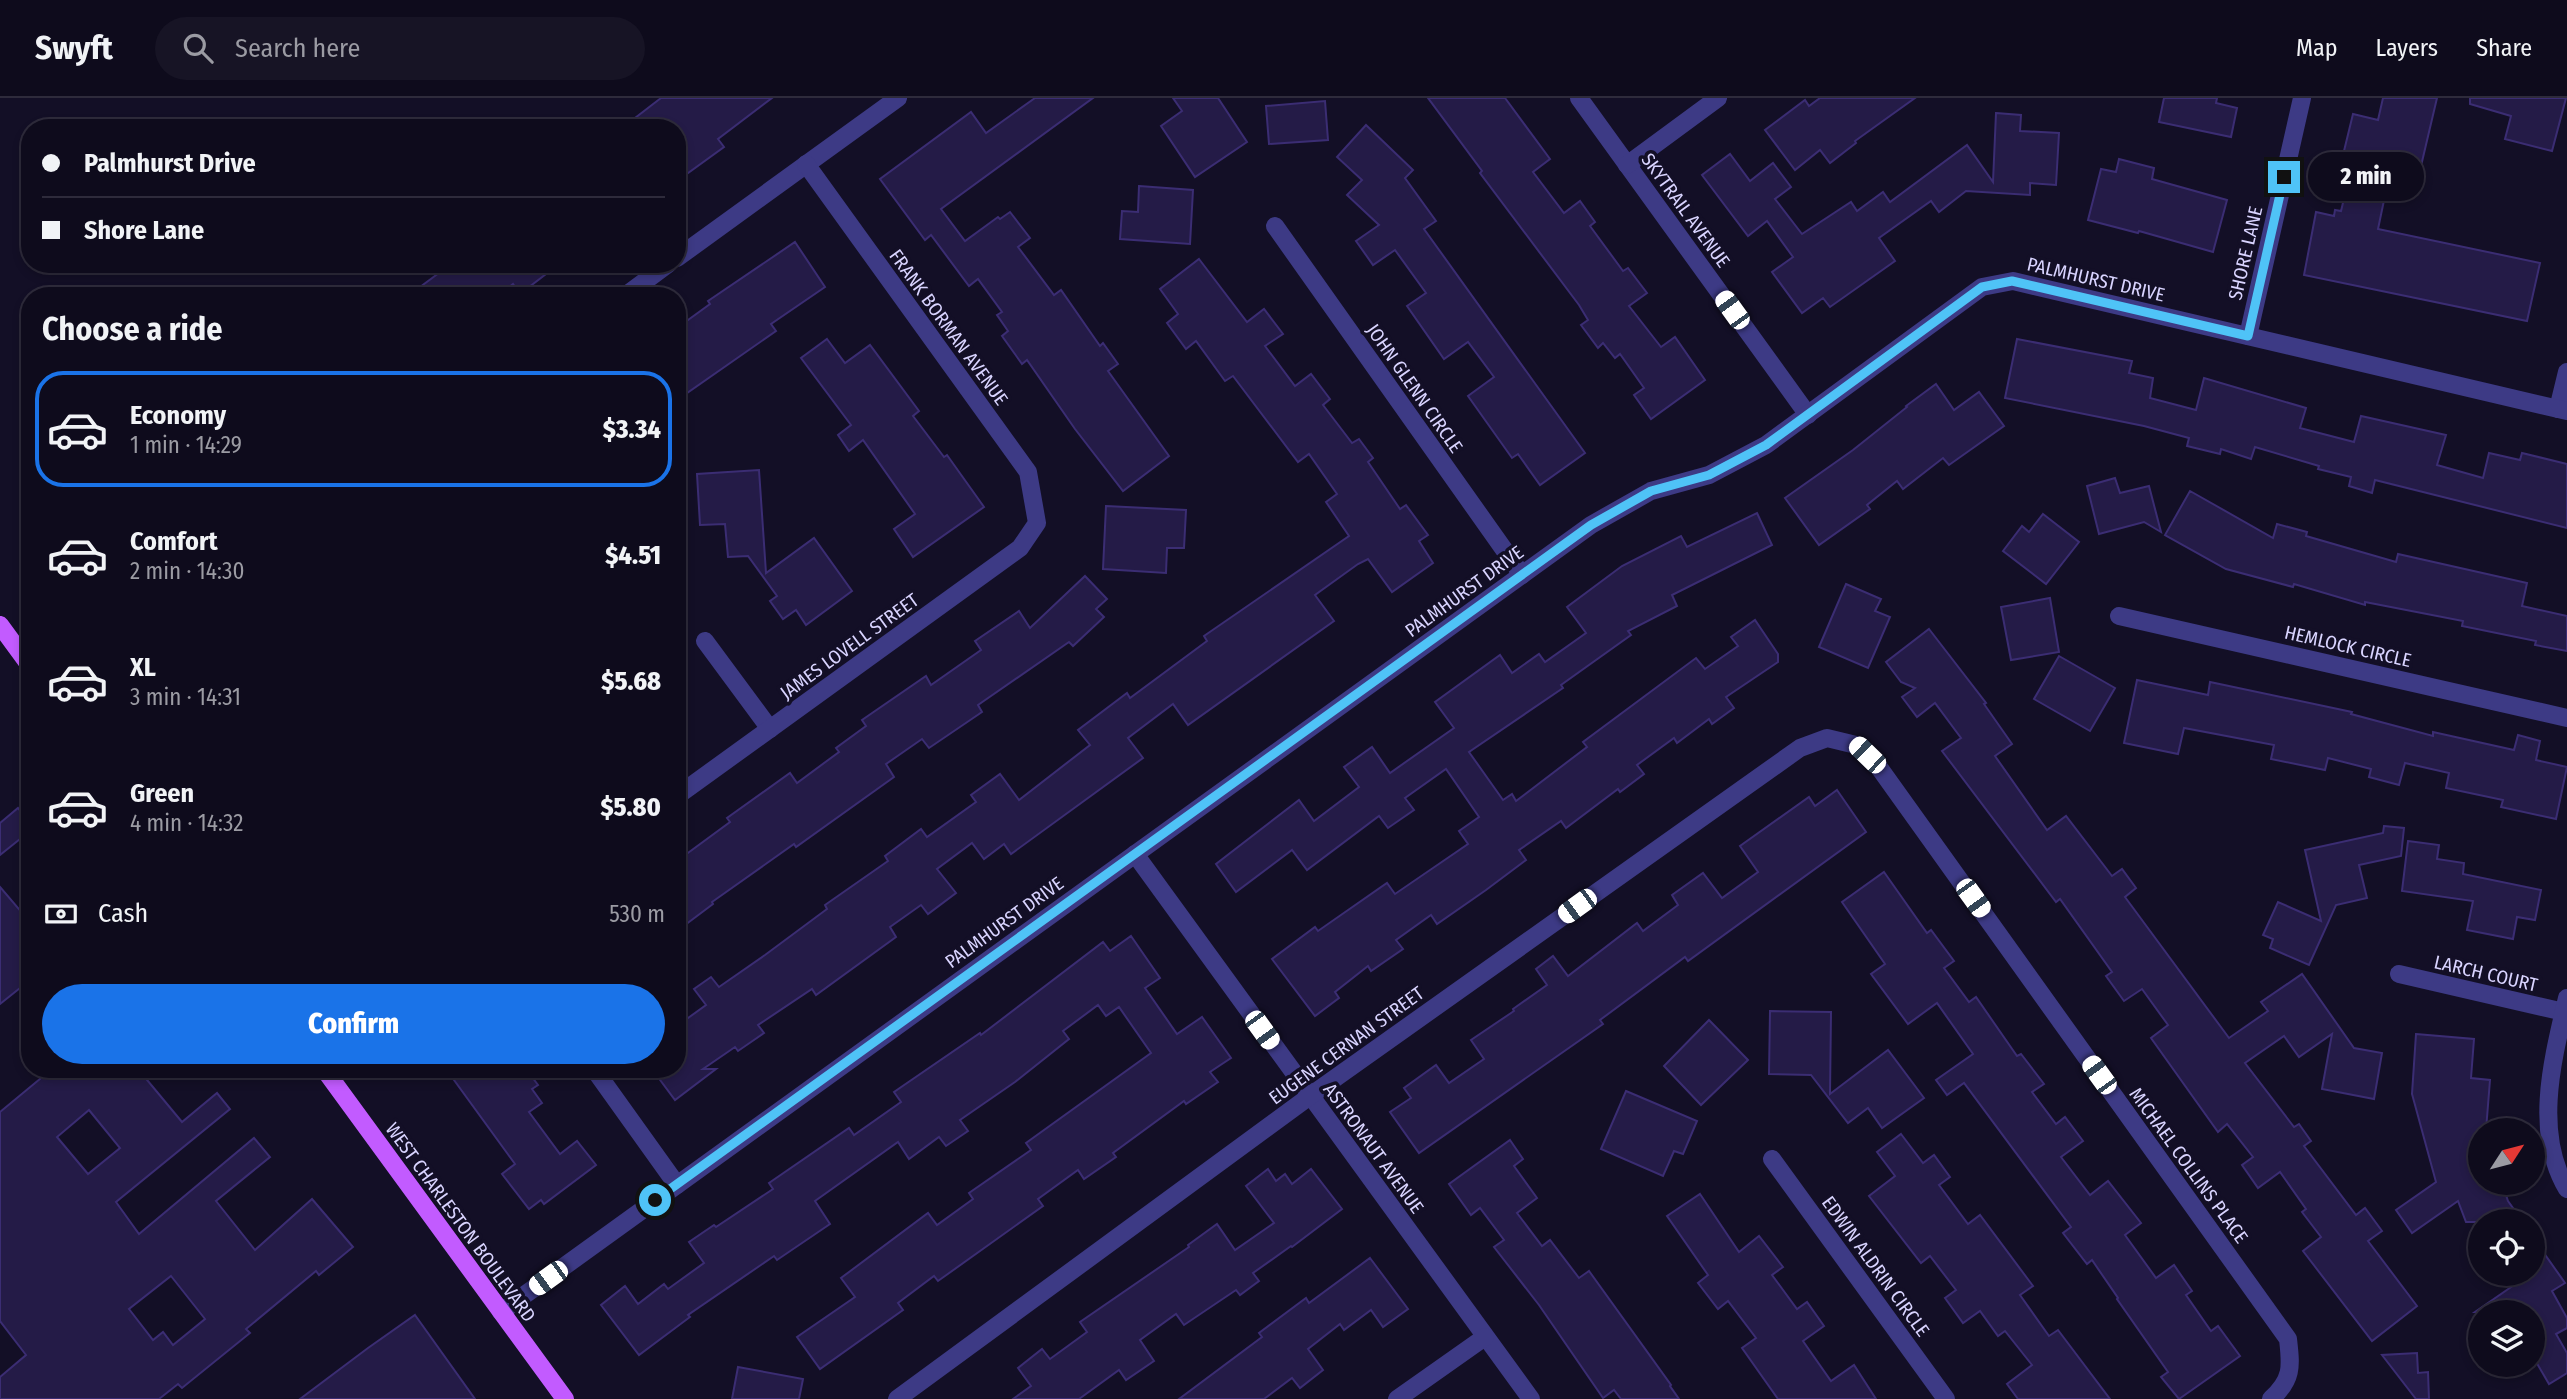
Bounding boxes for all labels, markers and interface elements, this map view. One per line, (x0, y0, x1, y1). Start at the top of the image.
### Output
search box (155, 17, 645, 80)
text: Swyft (35, 28, 113, 68)
icon: search (179, 29, 217, 67)
text: Search here (235, 33, 360, 64)
text: Map (2296, 34, 2338, 62)
text: Layers (2376, 34, 2438, 62)
text: Share (2476, 34, 2532, 62)
text: Palmhurst Drive (84, 148, 256, 179)
street label: SKYTRAIL AVENUE (1636, 149, 1735, 272)
callout: 2 min (2308, 153, 2424, 202)
route end (2268, 161, 2300, 193)
text: 2 min (2341, 162, 2391, 190)
street label: SHORE LANE (2224, 204, 2267, 302)
text: Shore Lane (84, 215, 204, 246)
street label: FRANK BORMAN AVENUE (884, 245, 1013, 410)
street label: PALMHURST DRIVE (2025, 252, 2167, 307)
car (1712, 287, 1753, 333)
text: Choose a ride (42, 310, 223, 348)
street label: JOHN GLENN CIRCLE (1362, 319, 1468, 457)
icon: car (46, 398, 109, 461)
text: Economy (130, 400, 226, 431)
text: $3.34 (603, 414, 661, 445)
text: 1 min · 14:29 (130, 431, 242, 459)
icon: car (46, 524, 109, 587)
text: Comfort (130, 526, 218, 557)
text: $4.51 (605, 540, 661, 571)
street label: PALMHURST DRIVE (1401, 541, 1528, 642)
text: 2 min · 14:30 (130, 557, 244, 585)
street label: JAMES LOVELL STREET (776, 588, 923, 704)
street label: HEMLOCK CIRCLE (2282, 621, 2414, 672)
icon: car (46, 650, 109, 713)
text: XL (130, 652, 156, 683)
text: $5.68 (601, 666, 661, 697)
text: 3 min · 14:31 (130, 683, 241, 711)
car (1845, 733, 1890, 777)
icon: car (46, 776, 109, 839)
text: Green (130, 778, 194, 809)
text: $5.80 (600, 792, 661, 823)
text: 4 min · 14:32 (130, 809, 243, 837)
street label: PALMHURST DRIVE (941, 872, 1068, 973)
car (1953, 875, 1994, 921)
car (1554, 885, 1601, 927)
icon: cash (42, 895, 80, 933)
text: Cash (98, 898, 148, 929)
text: 530 m (609, 900, 665, 928)
street label: LARCH COURT (2432, 950, 2540, 997)
street label: EUGENE CERNAN STREET (1264, 981, 1428, 1109)
button: Confirm (42, 984, 665, 1064)
car (1242, 1007, 1283, 1053)
car (2079, 1052, 2120, 1098)
street label: ASTRONAUT AVENUE (1319, 1079, 1429, 1218)
street label: MICHAEL COLLINS PLACE (2124, 1083, 2253, 1248)
street label: WEST CHARLESTON BOULEVARD (381, 1118, 541, 1326)
north arrow (2468, 1118, 2544, 1195)
map controls (2468, 1118, 2545, 1377)
route start (639, 1184, 671, 1216)
street label: EDWIN ALDRIN CIRCLE (1817, 1192, 1934, 1341)
button: locate (2468, 1209, 2545, 1286)
car (525, 1257, 572, 1299)
button: layers (2468, 1300, 2545, 1377)

